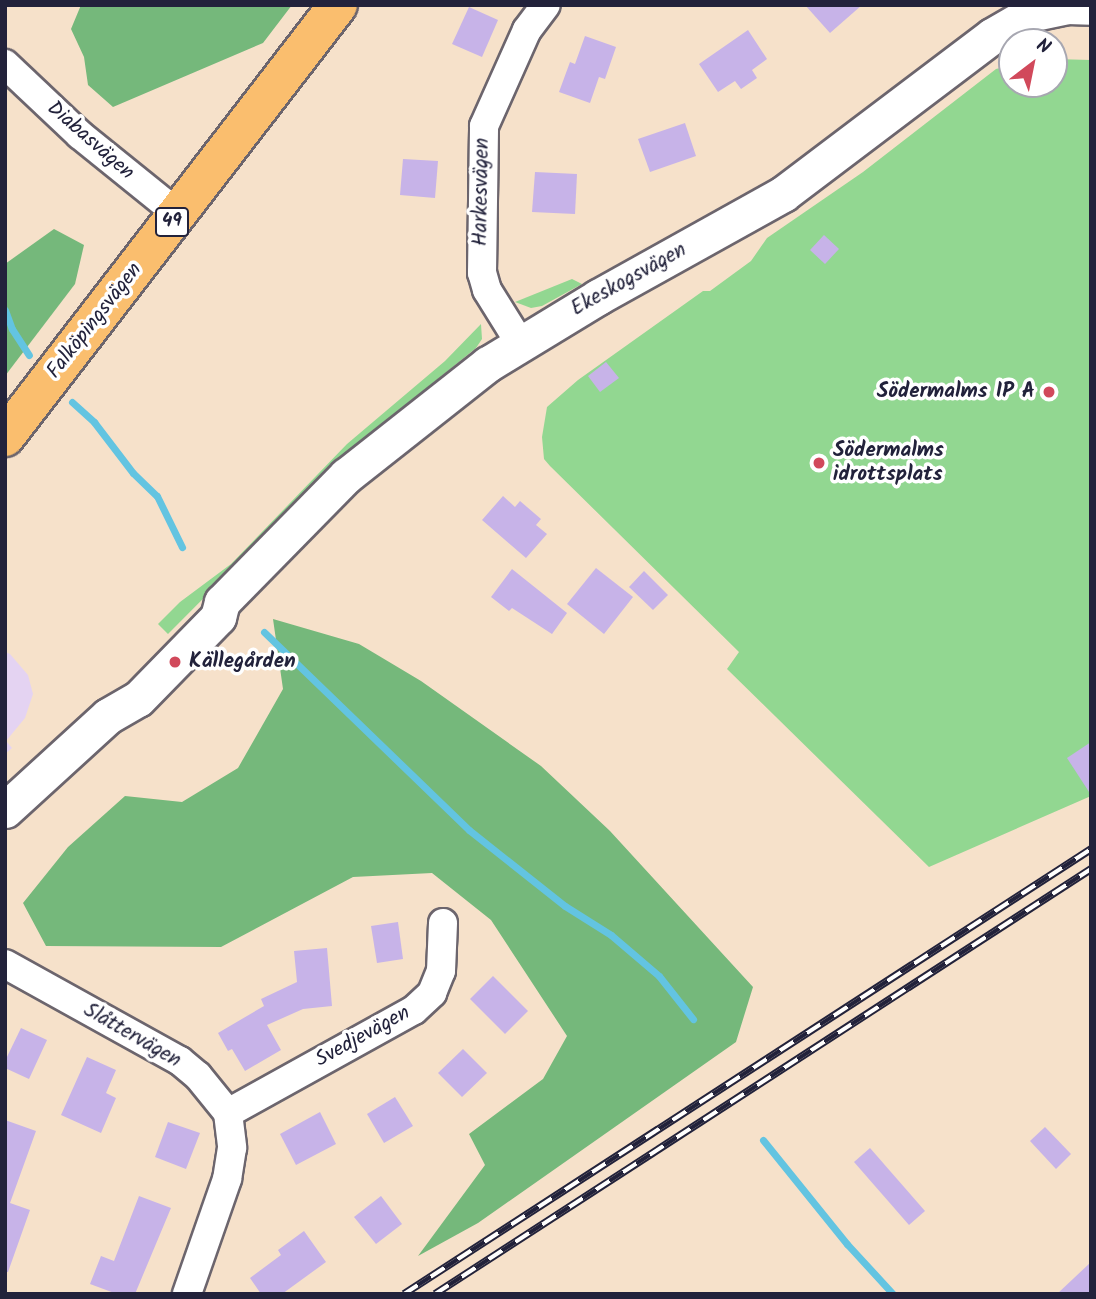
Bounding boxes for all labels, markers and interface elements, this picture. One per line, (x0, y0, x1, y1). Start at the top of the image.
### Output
north arrow (998, 28, 1068, 98)
text: N (1030, 31, 1056, 63)
street label: Diabasvägen (41, 96, 139, 186)
street label: Harkesvägen (468, 138, 496, 246)
road number: 49 (154, 206, 190, 238)
street label: Ekeskogsvägen (567, 238, 691, 322)
street label: Falköpingsvägen (42, 258, 148, 384)
place label: Södermalms IP A (877, 379, 1035, 405)
marker: Södermalms IP A (1041, 384, 1057, 400)
place label: Södermalms idrottsplats (833, 438, 944, 488)
marker: Södermalms idrottsplats (811, 455, 827, 471)
place label: Källegården (189, 649, 296, 675)
marker: Källegården (167, 654, 183, 670)
street label: Slåttervägen (79, 998, 185, 1074)
street label: Svedjevägen (311, 1001, 415, 1073)

